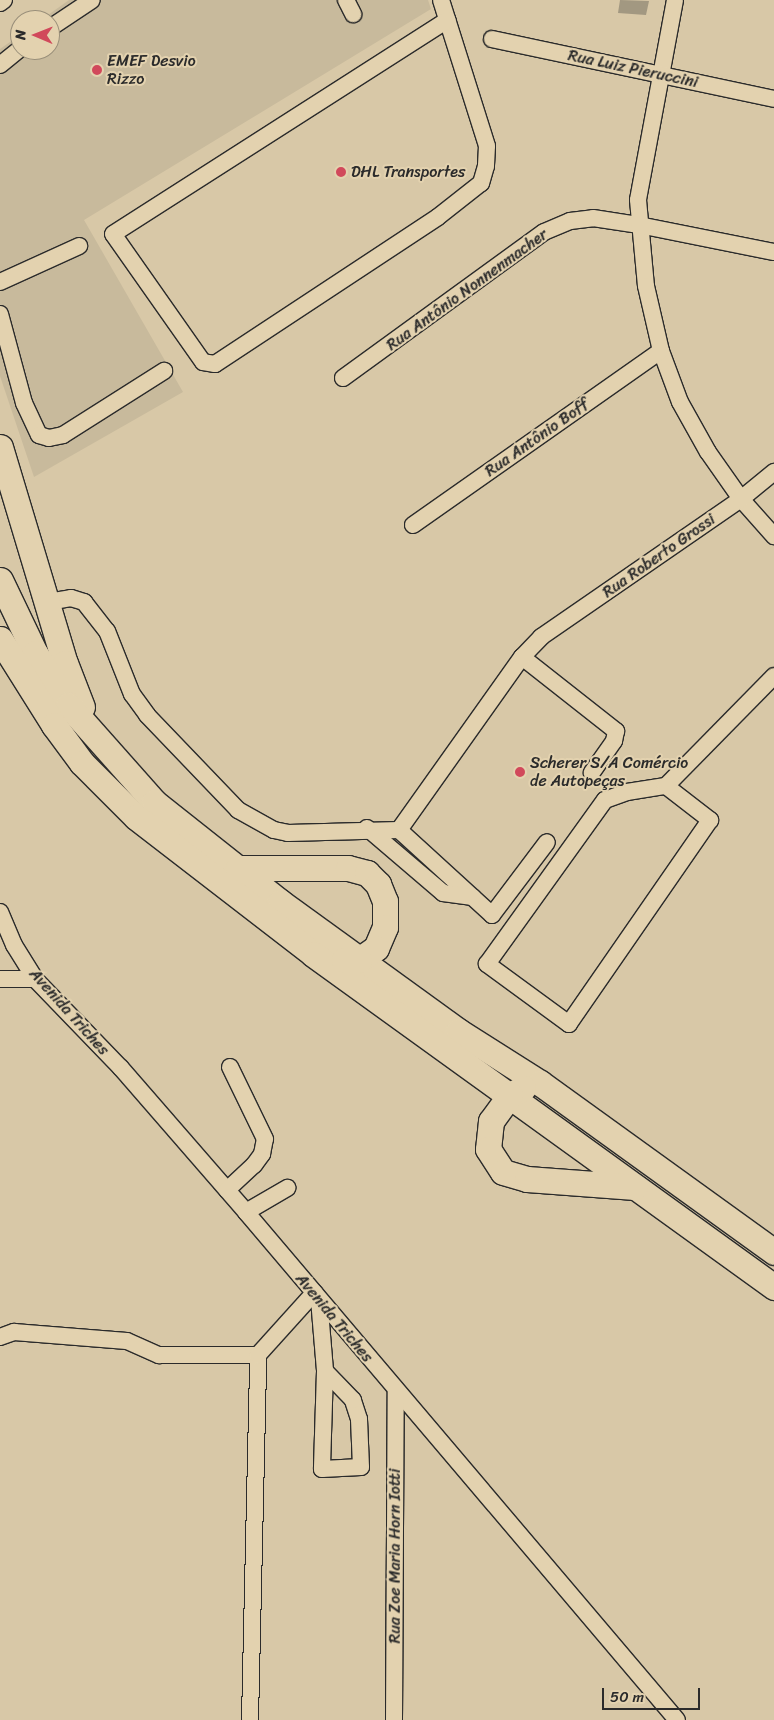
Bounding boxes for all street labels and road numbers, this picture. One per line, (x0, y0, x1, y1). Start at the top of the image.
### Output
street label: Rua Luiz Pieruccini (566, 46, 700, 92)
street label: Rua Antônio Nonnenmacher (382, 225, 552, 355)
street label: Rua Antônio Boff (481, 395, 593, 481)
street label: Rua Roberto Grossi (599, 510, 719, 602)
street label: Avenida Triches (25, 965, 113, 1059)
street label: Avenida Triches (291, 1270, 377, 1366)
street label: Rua Zoe Maria Horn Iotti (385, 1469, 405, 1643)

